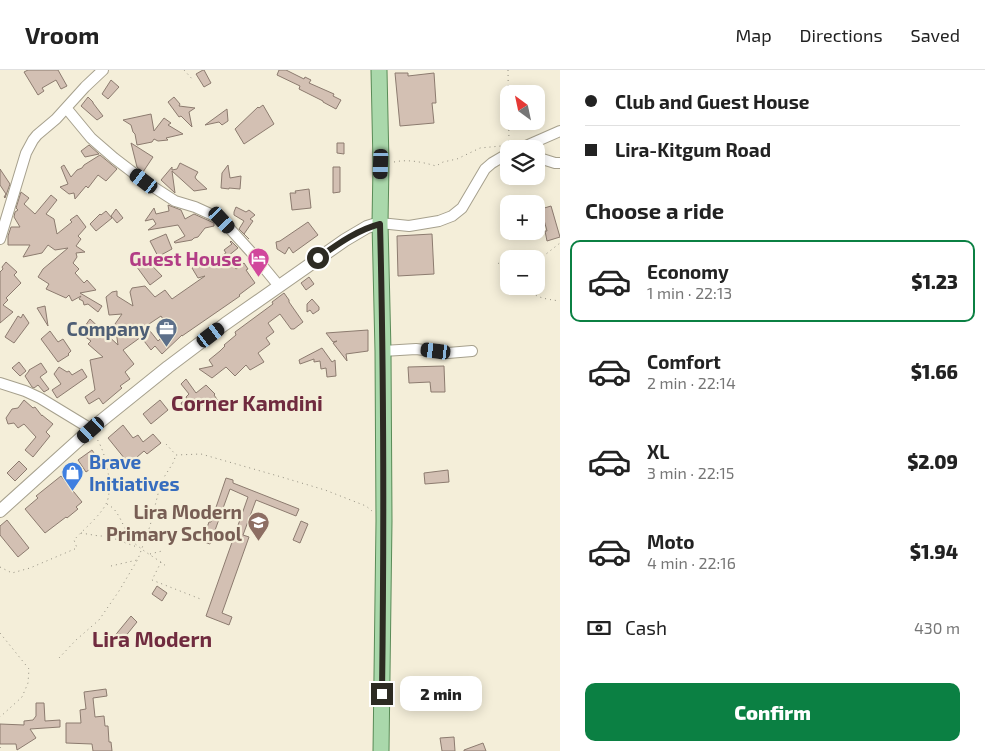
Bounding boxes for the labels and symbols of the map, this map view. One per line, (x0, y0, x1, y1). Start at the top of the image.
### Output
north arrow (500, 85, 545, 130)
car (372, 149, 389, 179)
car (127, 166, 160, 196)
car (206, 204, 237, 236)
hotel icon: Guest House (246, 246, 270, 277)
place label: Guest House (129, 247, 242, 270)
route start (307, 247, 329, 269)
office icon: Company (154, 316, 178, 347)
place label: Company (66, 317, 150, 341)
car (194, 320, 227, 350)
car (420, 342, 451, 360)
district label: Corner Kamdini (171, 390, 323, 415)
car (74, 414, 107, 446)
place label: Brave Initiatives (89, 450, 180, 495)
shop icon: Brave Initiatives (61, 460, 85, 491)
place label: Lira Modern Primary School (106, 500, 243, 546)
school or university icon: Lira Modern Primary School (246, 510, 270, 541)
district label: Lira Modern (92, 626, 212, 651)
callout: 2 min (400, 676, 482, 712)
route end (371, 683, 393, 705)

